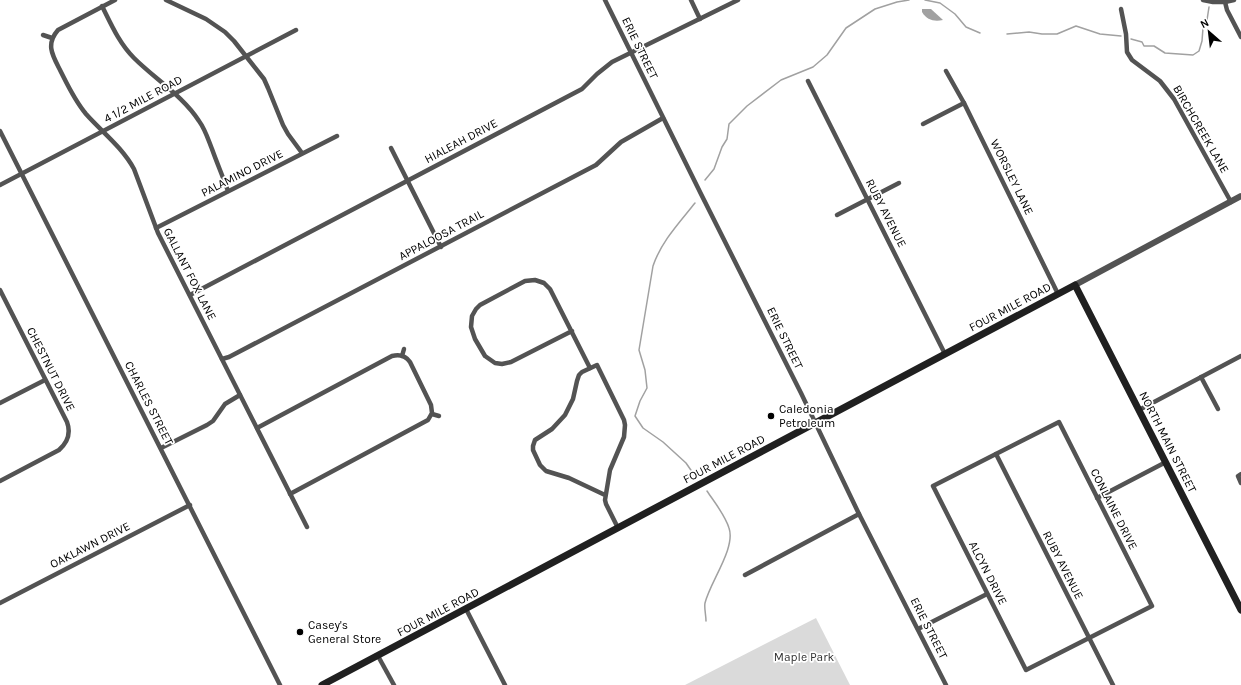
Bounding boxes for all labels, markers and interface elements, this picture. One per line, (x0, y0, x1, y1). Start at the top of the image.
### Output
north arrow (1189, 12, 1229, 52)
street label: ERIE STREET (619, 15, 661, 81)
text: N (1198, 16, 1211, 31)
street label: 4 1/2 MILE ROAD (101, 72, 185, 126)
street label: BIRCHCREEK LANE (1170, 82, 1232, 176)
street label: HIALEAH DRIVE (422, 116, 500, 166)
street label: WORSLEY LANE (988, 137, 1036, 217)
street label: PALAMINO DRIVE (199, 146, 285, 200)
street label: RUBY AVENUE (863, 176, 909, 250)
street label: APPALOOSA TRAIL (396, 207, 486, 263)
street label: GALLANT FOX LANE (161, 226, 219, 322)
street label: FOUR MILE ROAD (967, 279, 1053, 334)
street label: ERIE STREET (764, 305, 806, 371)
street label: CHESTNUT DRIVE (24, 325, 78, 413)
street label: CHARLES STREET (122, 359, 176, 447)
street label: NORTH MAIN STREET (1136, 389, 1200, 495)
place label: Caledonia Petroleum (779, 402, 835, 430)
marker: Caledonia Petroleum (766, 411, 776, 421)
street label: FOUR MILE ROAD (681, 431, 767, 486)
street label: CONLAINE DRIVE (1088, 466, 1140, 552)
street label: OAKLAWN DRIVE (48, 519, 132, 571)
street label: RUBY AVENUE (1040, 528, 1086, 602)
street label: ALCYN DRIVE (966, 539, 1010, 607)
street label: FOUR MILE ROAD (395, 584, 481, 639)
street label: ERIE STREET (908, 595, 950, 661)
place label: Casey's General Store (308, 618, 381, 646)
marker: Casey's General Store (295, 627, 305, 637)
park label: Maple Park (774, 650, 834, 664)

